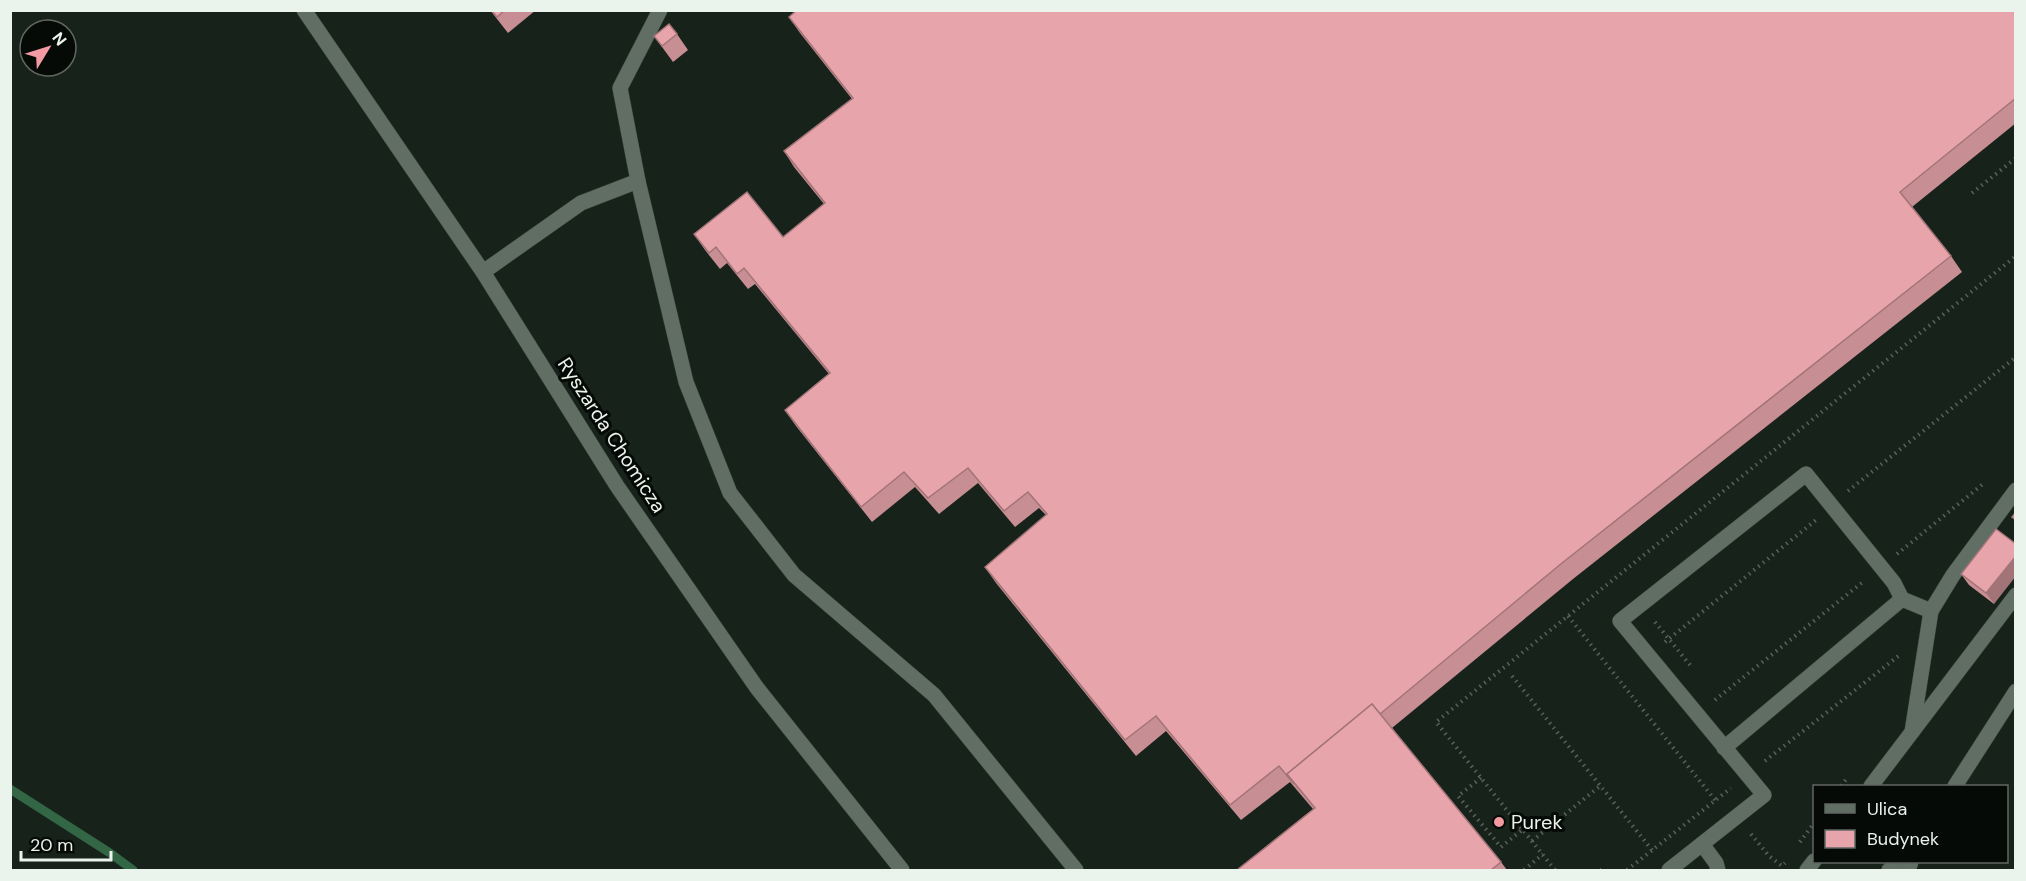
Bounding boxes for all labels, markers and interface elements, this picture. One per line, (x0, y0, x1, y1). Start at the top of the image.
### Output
north arrow (18, 18, 78, 78)
text: N (48, 28, 71, 50)
street label: Ryszarda Chomicza (552, 352, 672, 518)
legend (1813, 785, 2008, 863)
text: Ulica (1867, 797, 1907, 821)
place label: Purek (1511, 809, 1563, 835)
marker: Purek (1492, 815, 1506, 829)
scale bar (21, 824, 111, 862)
text: Budynek (1867, 827, 1939, 851)
text: 20 m (30, 833, 73, 857)

